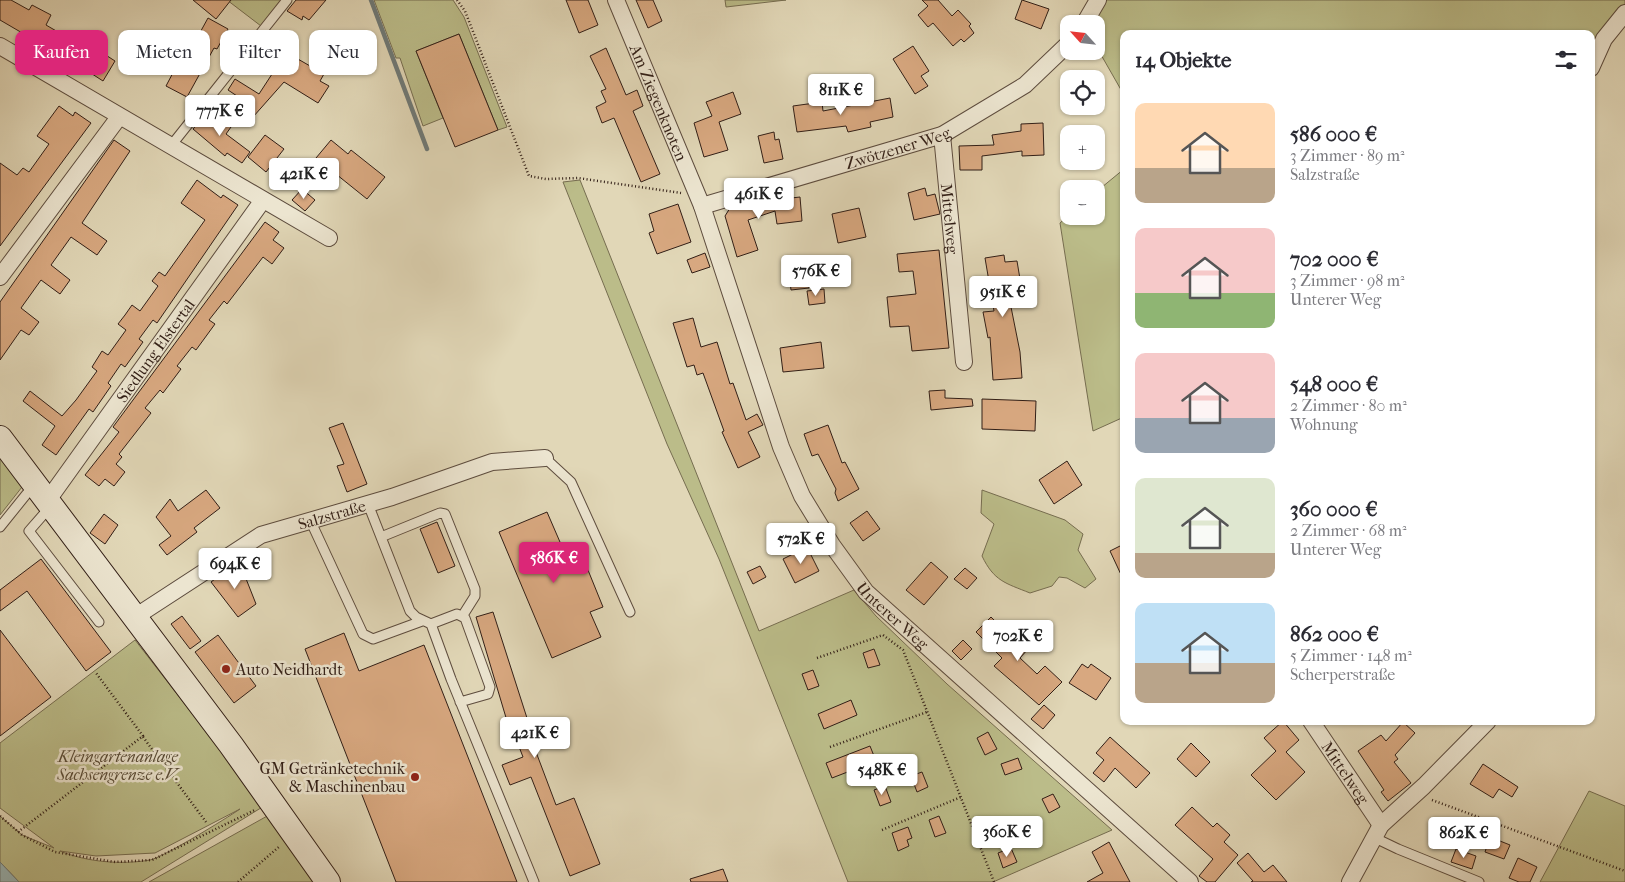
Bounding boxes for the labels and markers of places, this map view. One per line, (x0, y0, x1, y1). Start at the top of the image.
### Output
pin: 811K € (800, 74, 882, 116)
pin: 777K € (179, 94, 261, 137)
pin: 421K € (263, 158, 345, 200)
pin: 461K € (718, 178, 800, 220)
pin: 576K € (775, 254, 857, 297)
pin: 951K € (962, 276, 1044, 318)
pin: 572K € (760, 522, 842, 565)
pin: 586K € (513, 542, 595, 584)
pin: 694K € (194, 548, 276, 590)
pin: 702K € (977, 620, 1059, 662)
place label: Auto Neidhardt (235, 660, 343, 679)
marker: Auto Neidhardt (220, 663, 232, 675)
pin: 421K € (494, 716, 576, 759)
pin: 548K € (841, 754, 923, 796)
place label: GM Getränketechnik & Maschinenbau (259, 759, 406, 796)
marker: GM Getränketechnik & Maschinenbau (409, 771, 421, 783)
pin: 360K € (966, 816, 1048, 858)
pin: 862K € (1423, 816, 1505, 859)

